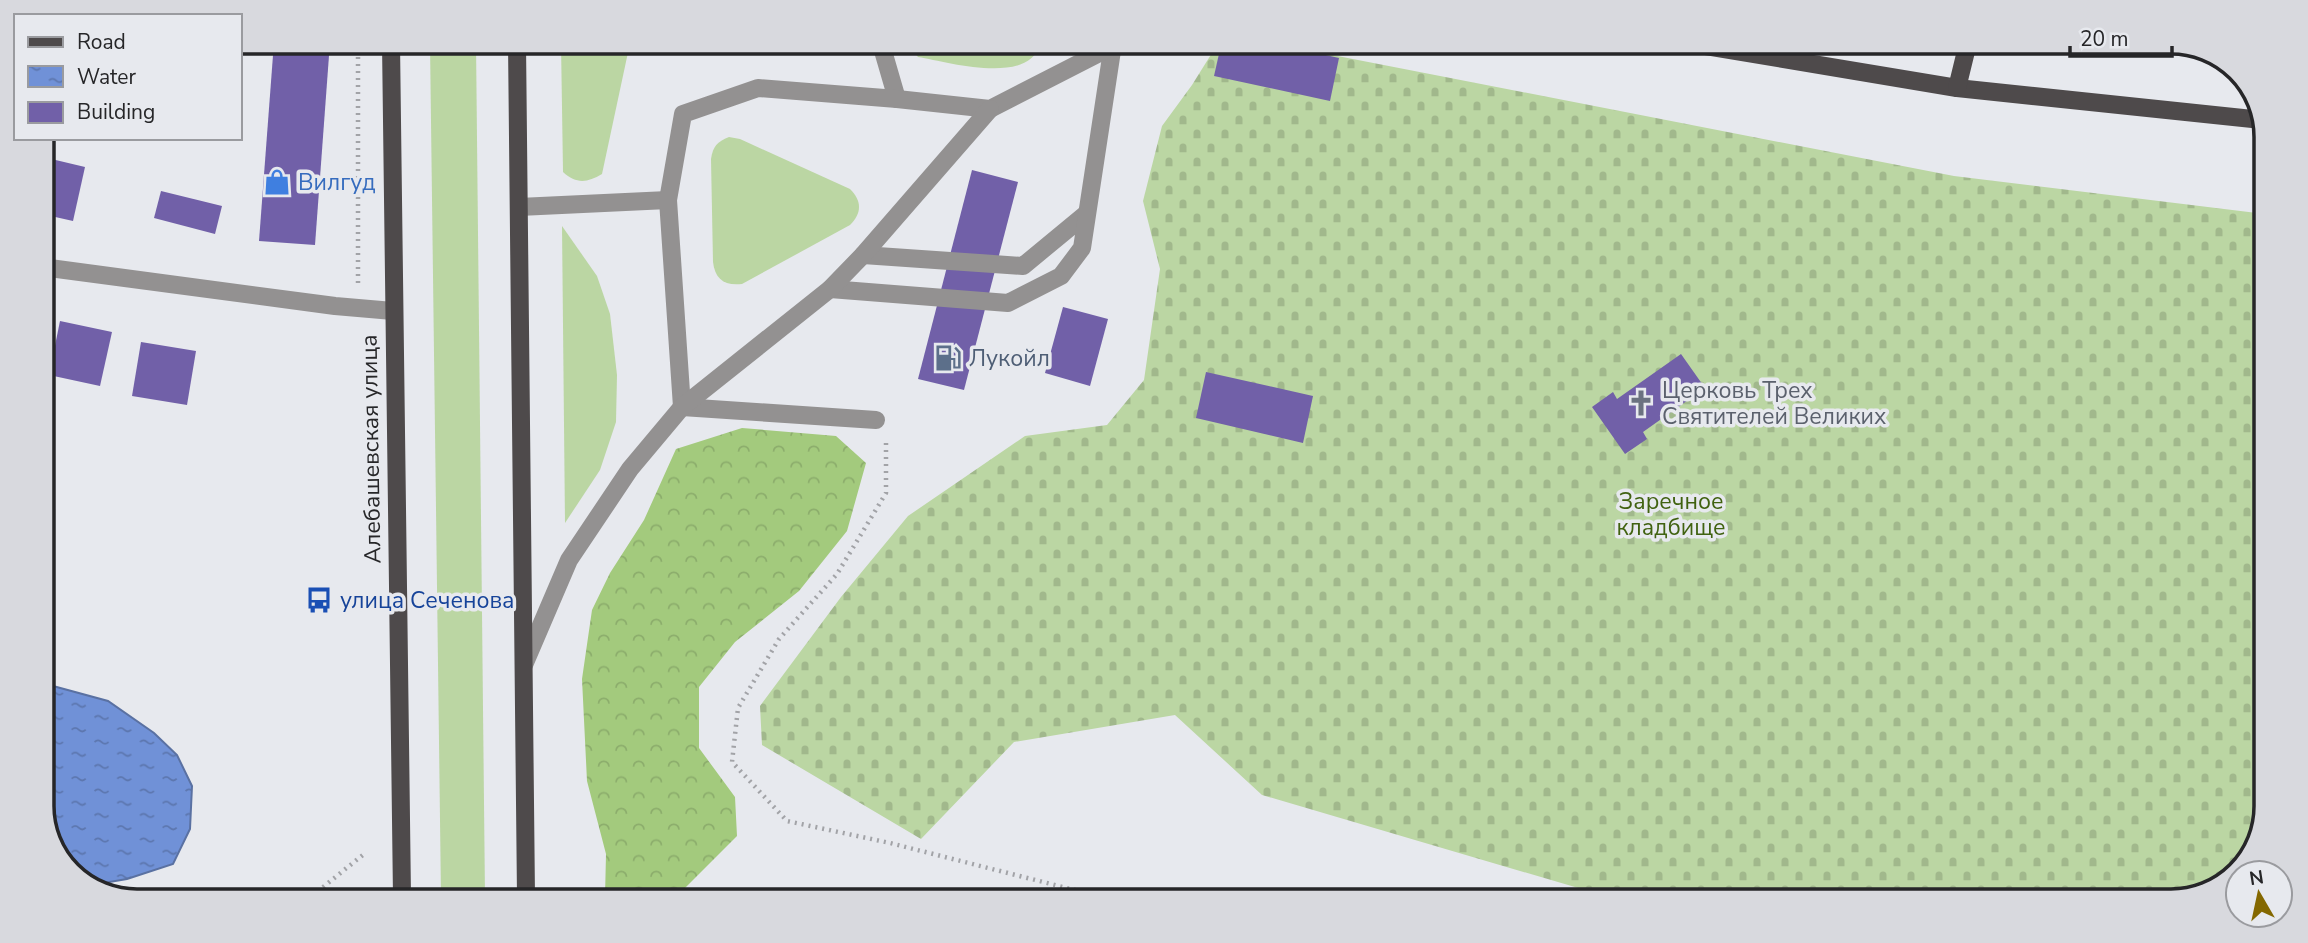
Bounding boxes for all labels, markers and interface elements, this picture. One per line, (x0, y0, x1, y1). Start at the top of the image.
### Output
legend (14, 14, 242, 140)
scale bar (2070, 14, 2172, 58)
text: 20 m (2080, 25, 2129, 53)
text: Road (77, 28, 126, 56)
text: Water (77, 63, 136, 91)
text: Building (77, 98, 155, 126)
shop icon: Вилгуд (262, 167, 292, 197)
place label: Вилгуд (298, 167, 376, 198)
street label: Алебашевская улица (354, 334, 388, 564)
fuel station icon: Лукойл (933, 343, 963, 373)
place label: Лукойл (969, 343, 1050, 374)
place label: Церковь Трех Святителей Великих (1662, 375, 1886, 432)
church icon: Церковь Трех Святителей Великих (1626, 388, 1656, 418)
park label: Заречное кладбище (1616, 486, 1726, 543)
bus stop icon: улица Сеченова (304, 585, 334, 615)
place label: улица Сеченова (340, 585, 514, 616)
north arrow (2224, 859, 2294, 929)
text: N (2247, 864, 2266, 892)

